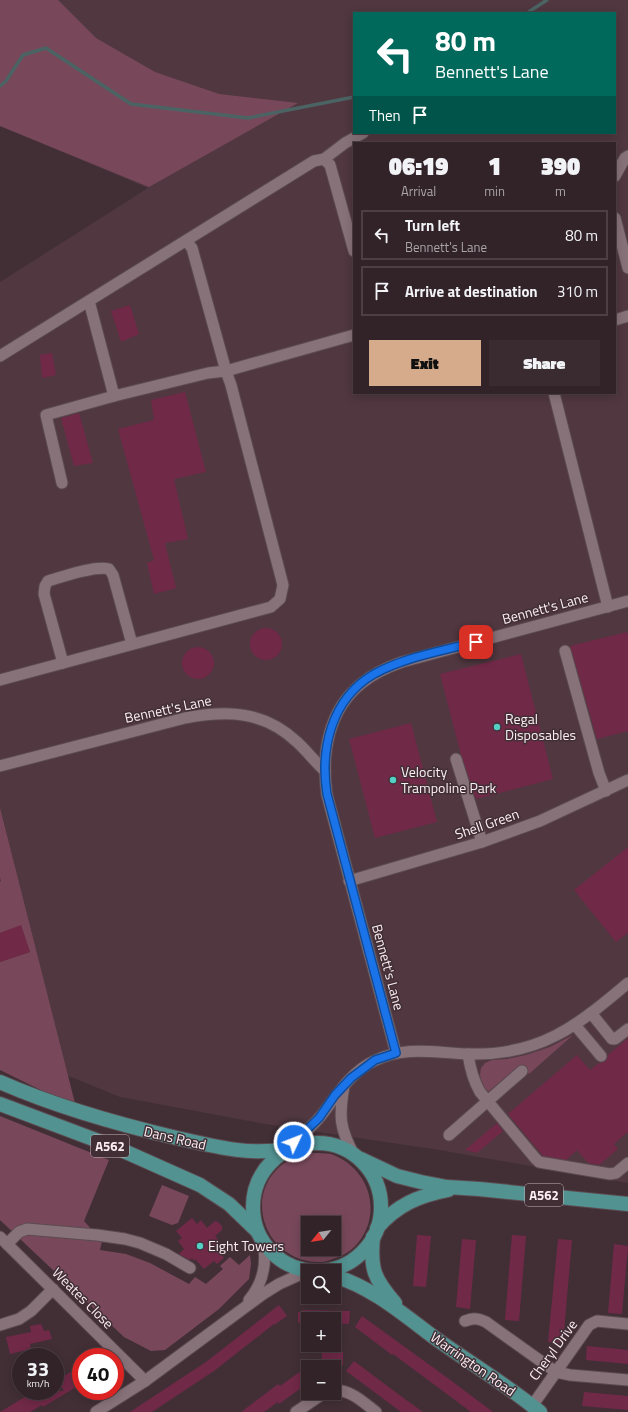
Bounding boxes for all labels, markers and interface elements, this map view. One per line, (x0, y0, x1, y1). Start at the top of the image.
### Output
text: 80 m (435, 19, 496, 62)
icon: left (369, 28, 421, 80)
text: Bennett's Lane (435, 58, 549, 85)
text: Then (369, 104, 401, 127)
icon: arrive (409, 104, 431, 126)
text: 06:19 (389, 148, 448, 184)
text: 1 (488, 148, 501, 184)
text: 390 (541, 148, 580, 184)
text: Arrival (401, 181, 436, 201)
text: min (484, 181, 505, 201)
text: m (555, 181, 566, 201)
text: Turn left (405, 214, 460, 237)
icon: left (371, 224, 393, 246)
text: 80 m (565, 224, 598, 247)
text: Bennett's Lane (405, 237, 487, 257)
icon: arrive (371, 280, 393, 302)
text: Arrive at destination (405, 280, 538, 303)
text: 310 m (557, 280, 598, 303)
button: Exit (369, 340, 481, 386)
button: Share (489, 340, 600, 386)
street label: Bennett's Lane (499, 586, 590, 629)
pin (459, 625, 493, 659)
icon: arrive (465, 631, 487, 653)
street label: Bennett's Lane (123, 689, 213, 728)
place label: Regal Disposables (505, 708, 576, 745)
marker: Regal Disposables (492, 722, 502, 732)
place label: Velocity Trampoline Park (401, 761, 497, 798)
marker: Velocity Trampoline Park (388, 775, 398, 785)
street label: Shell Green (452, 803, 522, 844)
street label: Bennett's Lane (367, 921, 410, 1012)
street label: Dans Road (142, 1120, 208, 1155)
position arrow (273, 1121, 315, 1163)
road number: A562 (91, 1135, 129, 1157)
road number: A562 (525, 1184, 563, 1206)
north arrow (301, 1216, 341, 1256)
map controls (301, 1216, 341, 1400)
place label: Eight Towers (208, 1235, 284, 1256)
marker: Eight Towers (195, 1241, 205, 1251)
street label: Weates Close (48, 1262, 119, 1333)
button: search (301, 1264, 341, 1304)
button: + (301, 1312, 341, 1352)
street label: Cheryl Drive (523, 1315, 582, 1384)
street label: Warrington Road (426, 1326, 520, 1401)
speed limit sign: 40 (72, 1348, 124, 1400)
text: 33 (27, 1353, 49, 1384)
button: − (301, 1360, 341, 1400)
text: km/h (27, 1376, 49, 1391)

